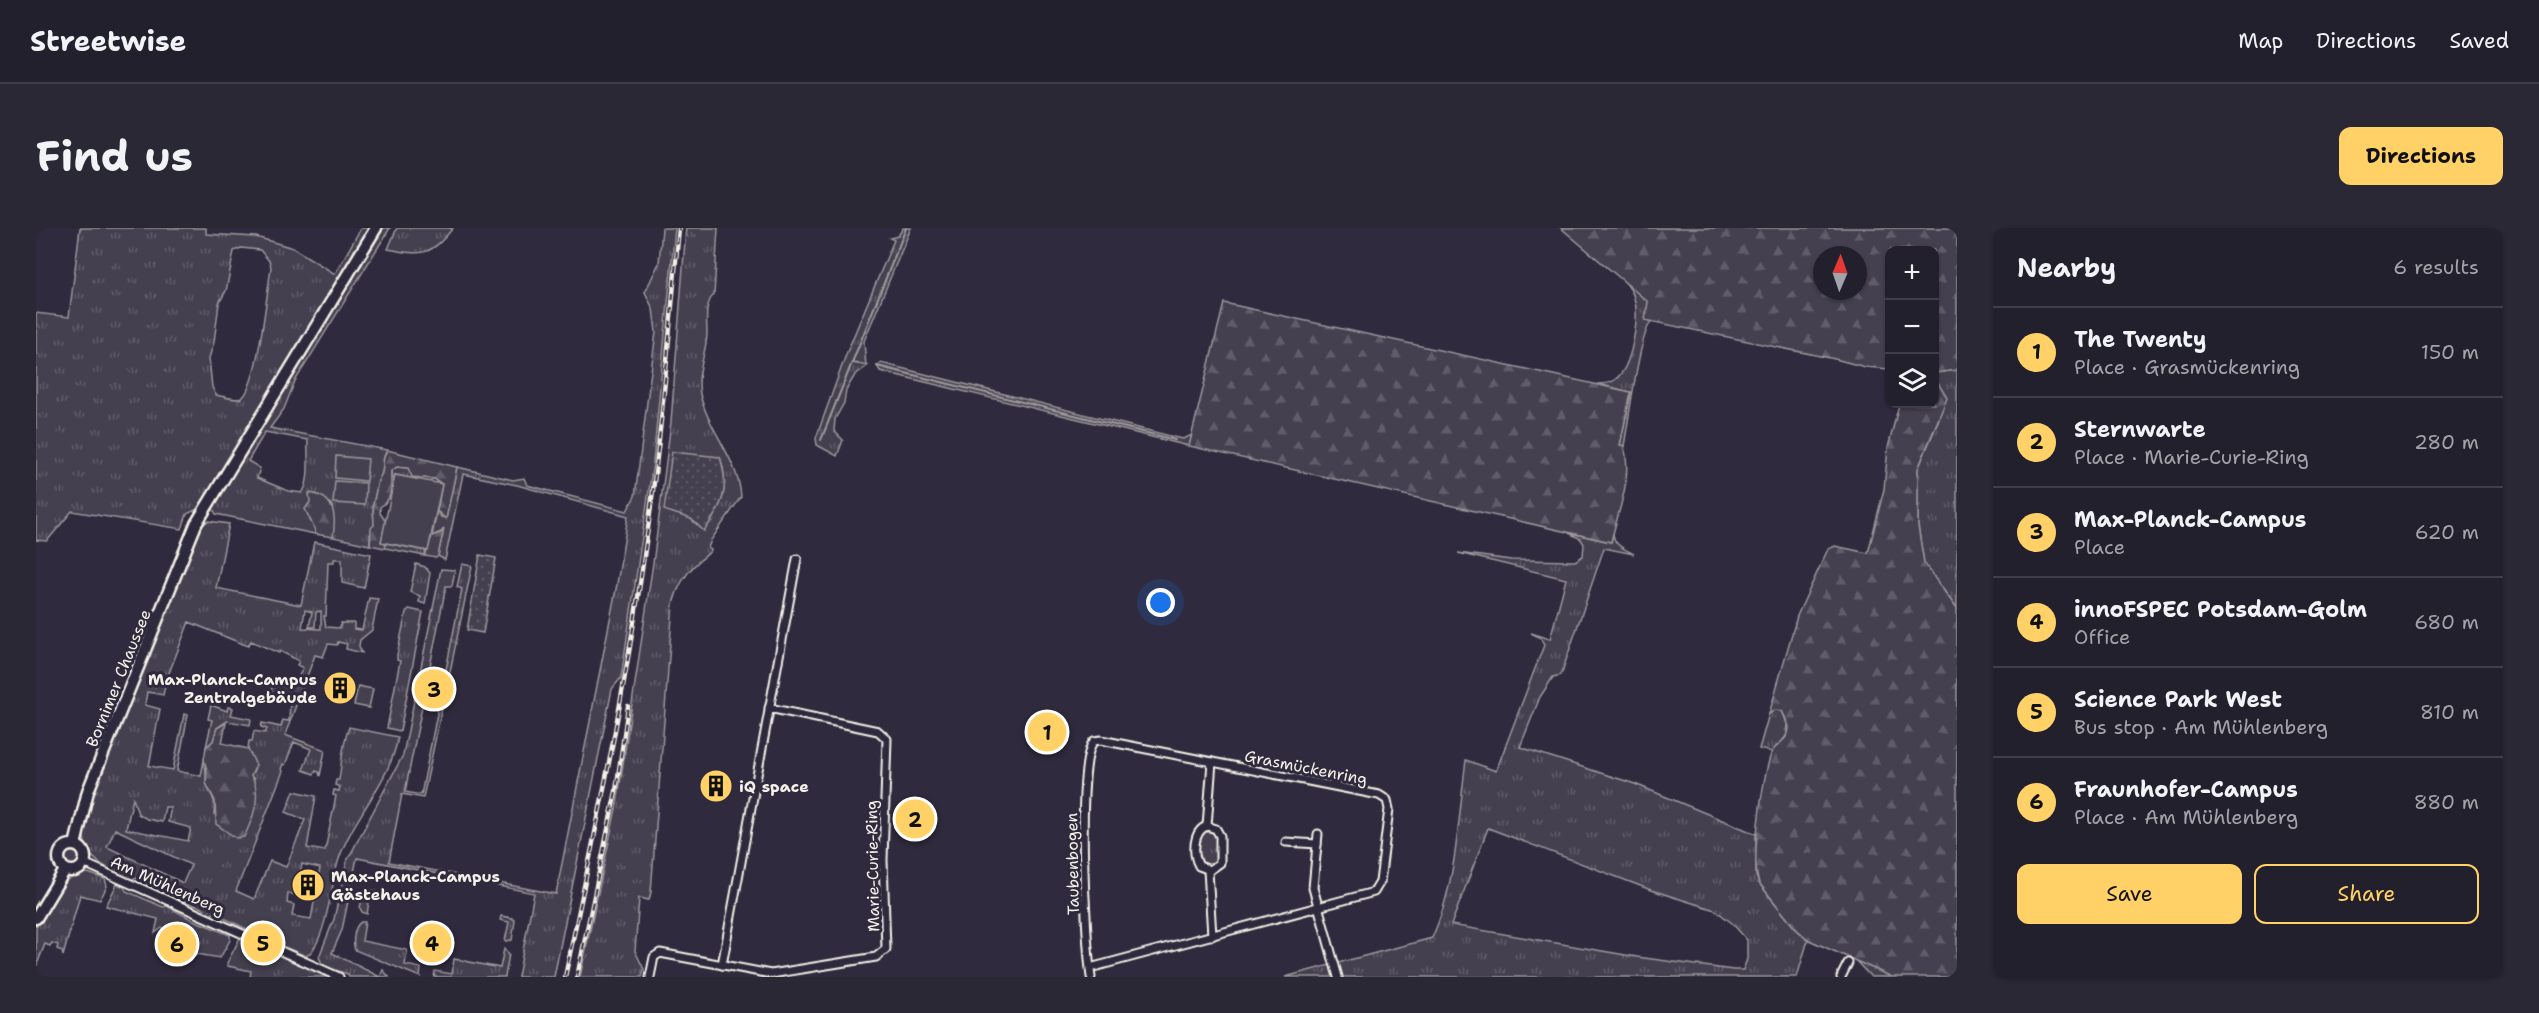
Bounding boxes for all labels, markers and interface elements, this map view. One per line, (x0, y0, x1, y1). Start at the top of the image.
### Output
text: Streetwise (30, 22, 186, 60)
text: Map (2238, 27, 2283, 55)
text: Directions (2316, 27, 2416, 55)
text: Saved (2449, 27, 2509, 55)
button: Directions (2339, 127, 2503, 185)
text: Find us (36, 128, 193, 184)
north arrow (1813, 246, 1867, 300)
map controls (1885, 246, 1939, 408)
button: + (1885, 246, 1939, 300)
text: Nearby (2017, 250, 2116, 285)
text: 6 results (2393, 254, 2479, 280)
button: − (1885, 300, 1939, 354)
text: The Twenty (2074, 325, 2206, 354)
text: 1 (2032, 339, 2041, 365)
text: 150 m (2421, 339, 2479, 365)
button: layers (1885, 354, 1939, 408)
text: Place · Grasmückenring (2074, 354, 2300, 380)
text: Sternwarte (2074, 415, 2206, 444)
text: 2 (2030, 429, 2044, 455)
text: 280 m (2414, 429, 2479, 455)
text: Place · Marie-Curie-Ring (2074, 444, 2309, 470)
text: Max-Planck-Campus (2074, 505, 2306, 534)
text: 3 (2030, 519, 2044, 545)
text: 620 m (2415, 519, 2479, 545)
text: Place (2074, 534, 2125, 560)
your location (1146, 588, 1175, 617)
text: innoFSPEC Potsdam-Golm (2074, 595, 2367, 624)
street label: Bornimer Chaussee (81, 606, 156, 750)
text: 4 (2030, 609, 2044, 635)
text: 680 m (2414, 609, 2479, 635)
text: Office (2074, 624, 2130, 650)
pin: 3 (414, 666, 454, 712)
place label: Max-Planck-Campus Zentralgebäude (148, 669, 317, 708)
building icon: Max-Planck-Campus Zentralgebäude (322, 670, 358, 706)
text: Science Park West (2074, 685, 2282, 714)
text: 5 (2030, 699, 2043, 725)
text: 810 m (2420, 699, 2479, 725)
pin: 1 (1028, 710, 1066, 754)
text: Bus stop · Am Mühlenberg (2074, 714, 2328, 740)
street label: Grasmückenring (1243, 745, 1369, 790)
building icon: iQ space (698, 768, 734, 804)
text: Fraunhofer-Campus (2074, 775, 2298, 804)
place label: iQ space (739, 776, 809, 797)
text: 6 (2030, 789, 2044, 815)
text: 880 m (2414, 789, 2479, 815)
pin: 2 (896, 796, 934, 842)
street label: Marie-Curie-Ring (861, 800, 884, 932)
text: Place · Am Mühlenberg (2074, 804, 2298, 830)
street label: Taubenbogen (1061, 812, 1084, 915)
street label: Am Mühlenberg (107, 851, 228, 920)
button: Save (2017, 864, 2242, 924)
button: Share (2254, 864, 2479, 924)
place label: Max-Planck-Campus Gästehaus (331, 866, 500, 905)
building icon: Max-Planck-Campus Gästehaus (290, 867, 326, 903)
pin: 5 (244, 920, 282, 966)
pin: 4 (412, 920, 452, 966)
pin: 6 (158, 922, 196, 966)

